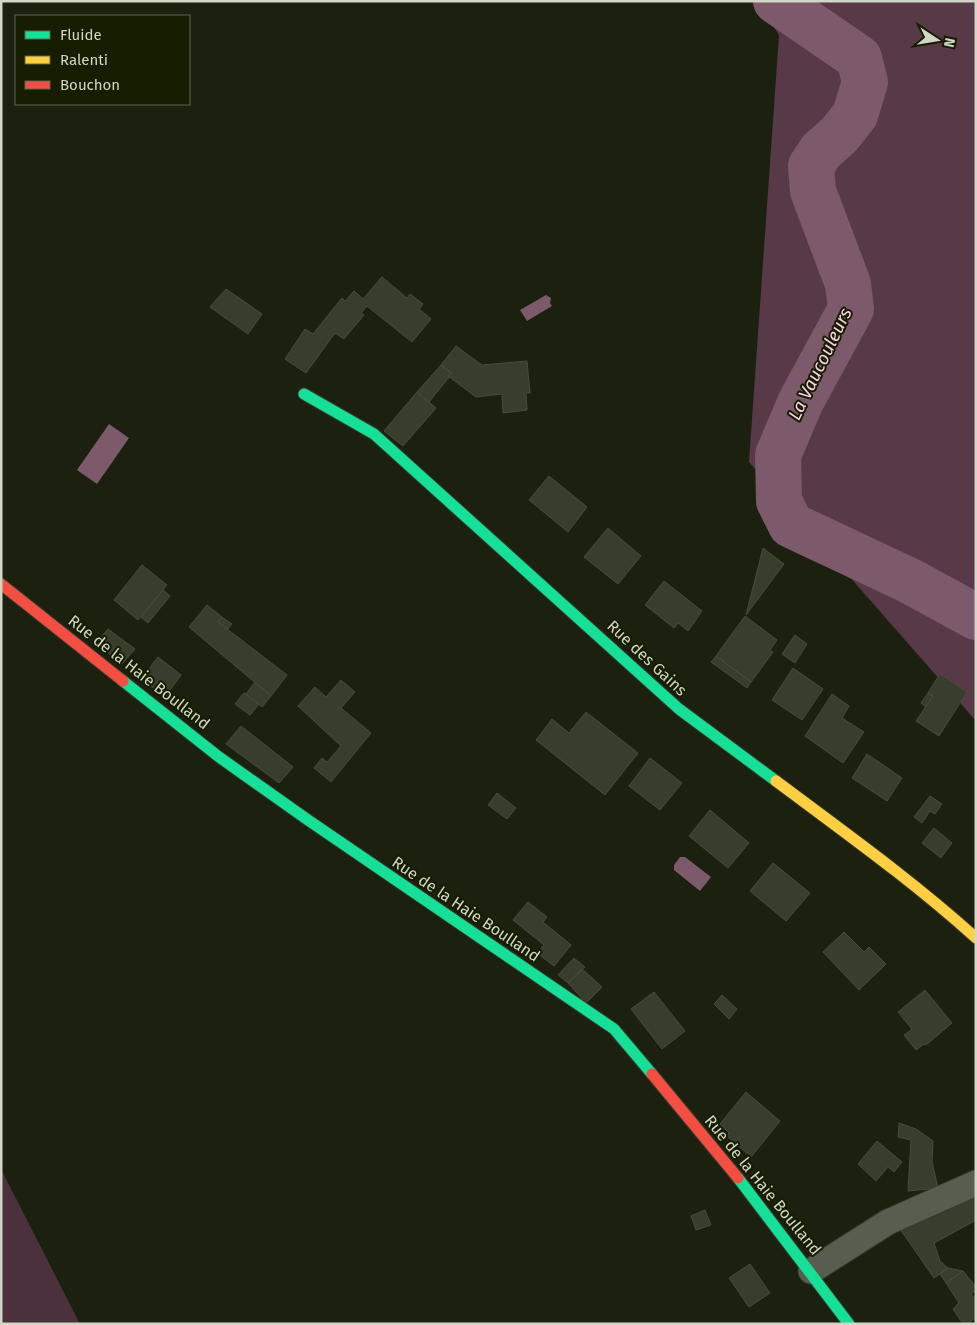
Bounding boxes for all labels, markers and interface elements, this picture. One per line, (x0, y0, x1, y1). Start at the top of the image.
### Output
legend (15, 15, 190, 105)
north arrow (912, 15, 962, 65)
text: Fluide (60, 26, 102, 44)
text: N (940, 36, 959, 49)
text: Ralenti (60, 51, 108, 69)
text: Bouchon (60, 76, 120, 94)
water label: La Vaucouleurs (783, 304, 857, 424)
street label: Rue de la Haie Boulland (64, 611, 214, 733)
street label: Rue des Gains (603, 616, 691, 700)
street label: Rue de la Haie Boulland (388, 852, 544, 966)
street label: Rue de la Haie Boulland (701, 1111, 825, 1259)

